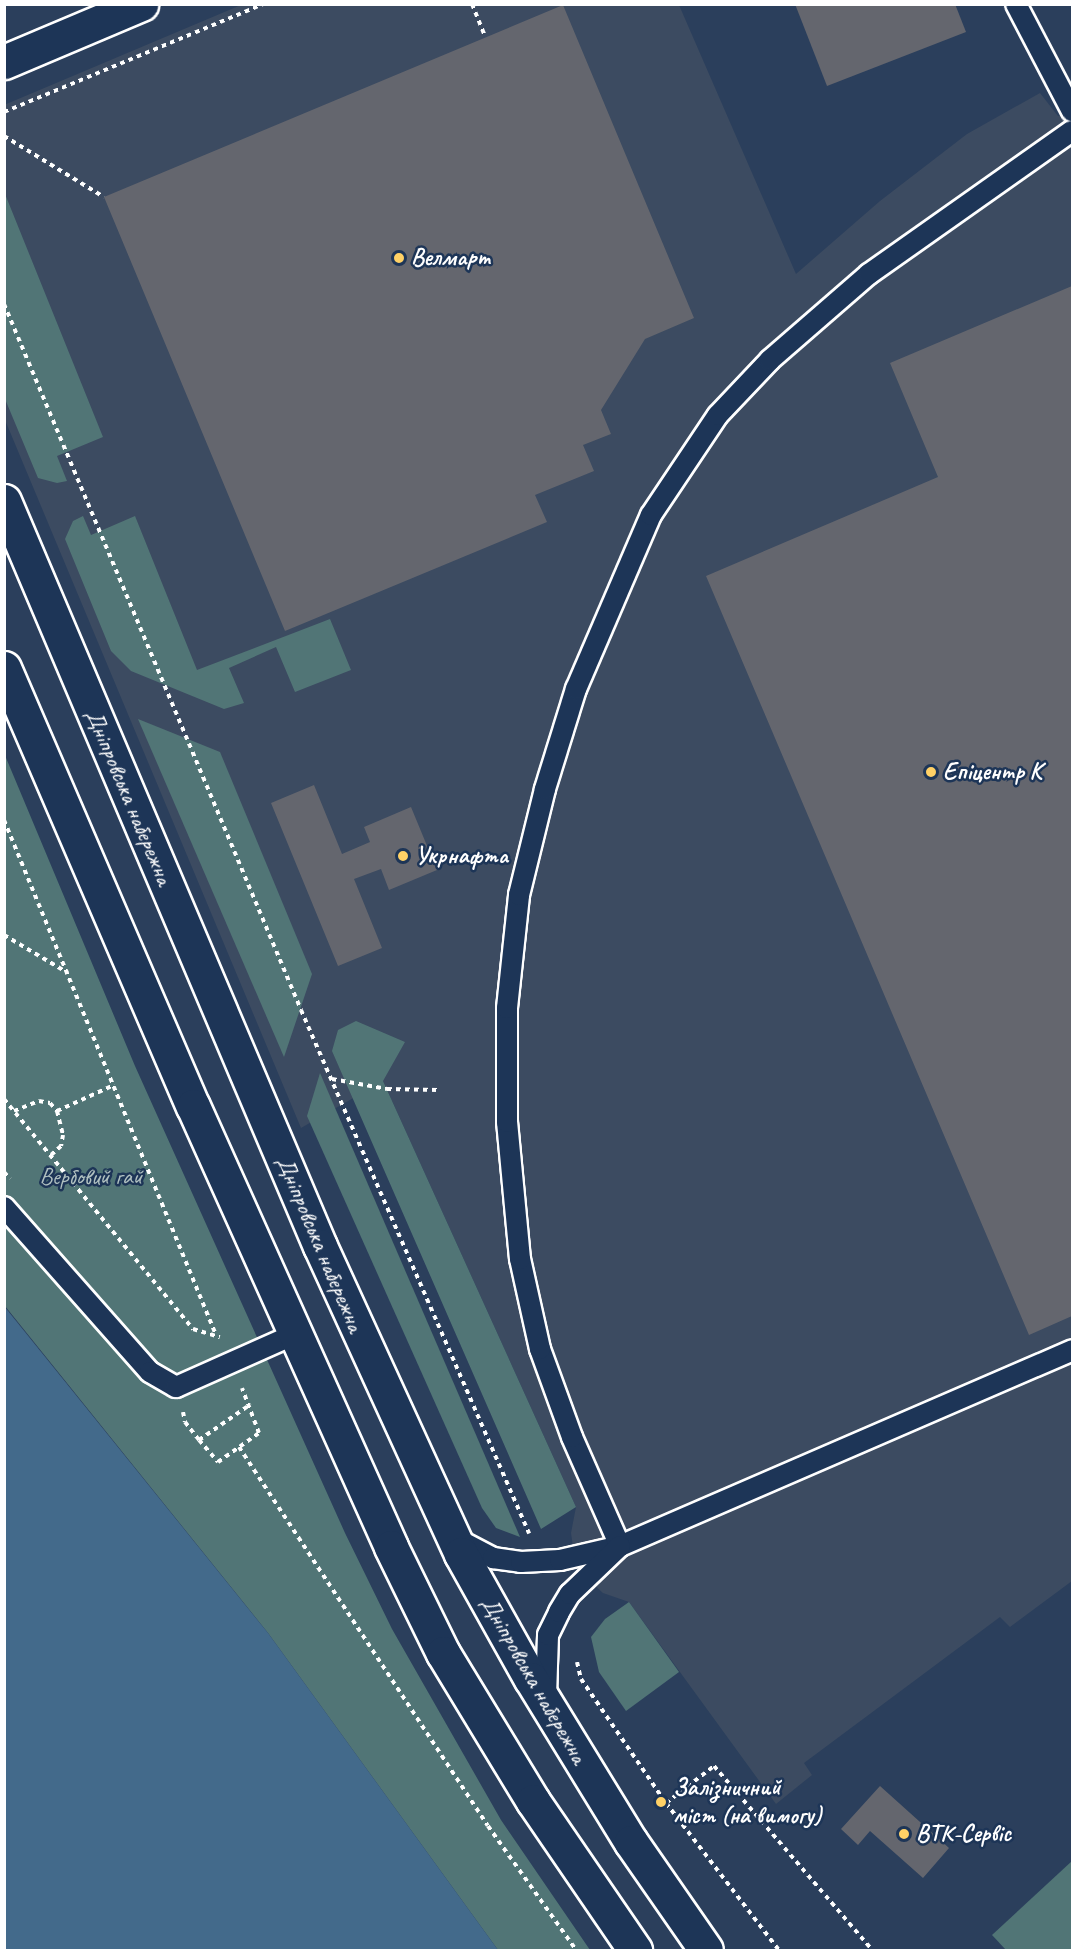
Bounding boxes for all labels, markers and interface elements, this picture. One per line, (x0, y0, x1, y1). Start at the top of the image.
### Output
place label: Велмарт (411, 244, 490, 272)
marker: Велмарт (392, 251, 406, 265)
street label: Дніпровська набережна (79, 704, 179, 890)
place label: Епіцентр К (943, 758, 1042, 786)
marker: Епіцентр К (924, 765, 938, 779)
place label: Укрнафта (415, 842, 508, 870)
marker: Укрнафта (396, 849, 410, 863)
street label: Дніпровська набережна (270, 1151, 370, 1337)
park label: Вербовий гай (40, 1163, 142, 1191)
street label: Дніпровська набережна (474, 1591, 594, 1769)
place label: Залізничний міст (на вимогу) (673, 1774, 820, 1830)
marker: Залізничний міст (на вимогу) (654, 1795, 668, 1809)
place label: ВТК-Сервіс (916, 1820, 1011, 1848)
marker: ВТК-Сервіс (897, 1827, 911, 1841)

